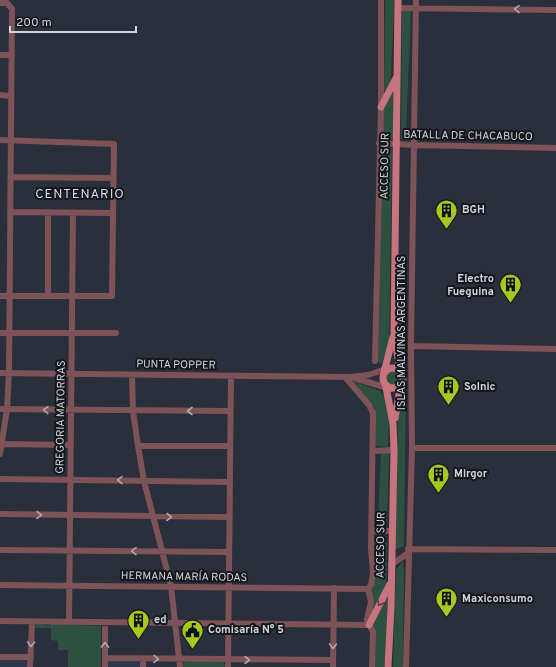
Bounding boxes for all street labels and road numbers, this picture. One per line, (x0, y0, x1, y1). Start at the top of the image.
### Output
street label: BATALLA DE CHACABUCO (403, 128, 533, 144)
street label: ACCESO SUR (377, 133, 393, 199)
street label: ISLAS MALVINAS ARGENTINAS (395, 256, 409, 410)
street label: PUNTA POPPER (136, 357, 216, 373)
street label: GREGORIA MATORRAS (53, 360, 69, 474)
street label: ACCESO SUR (373, 512, 389, 578)
street label: HERMANA MARÍA RODAS (121, 568, 247, 585)

